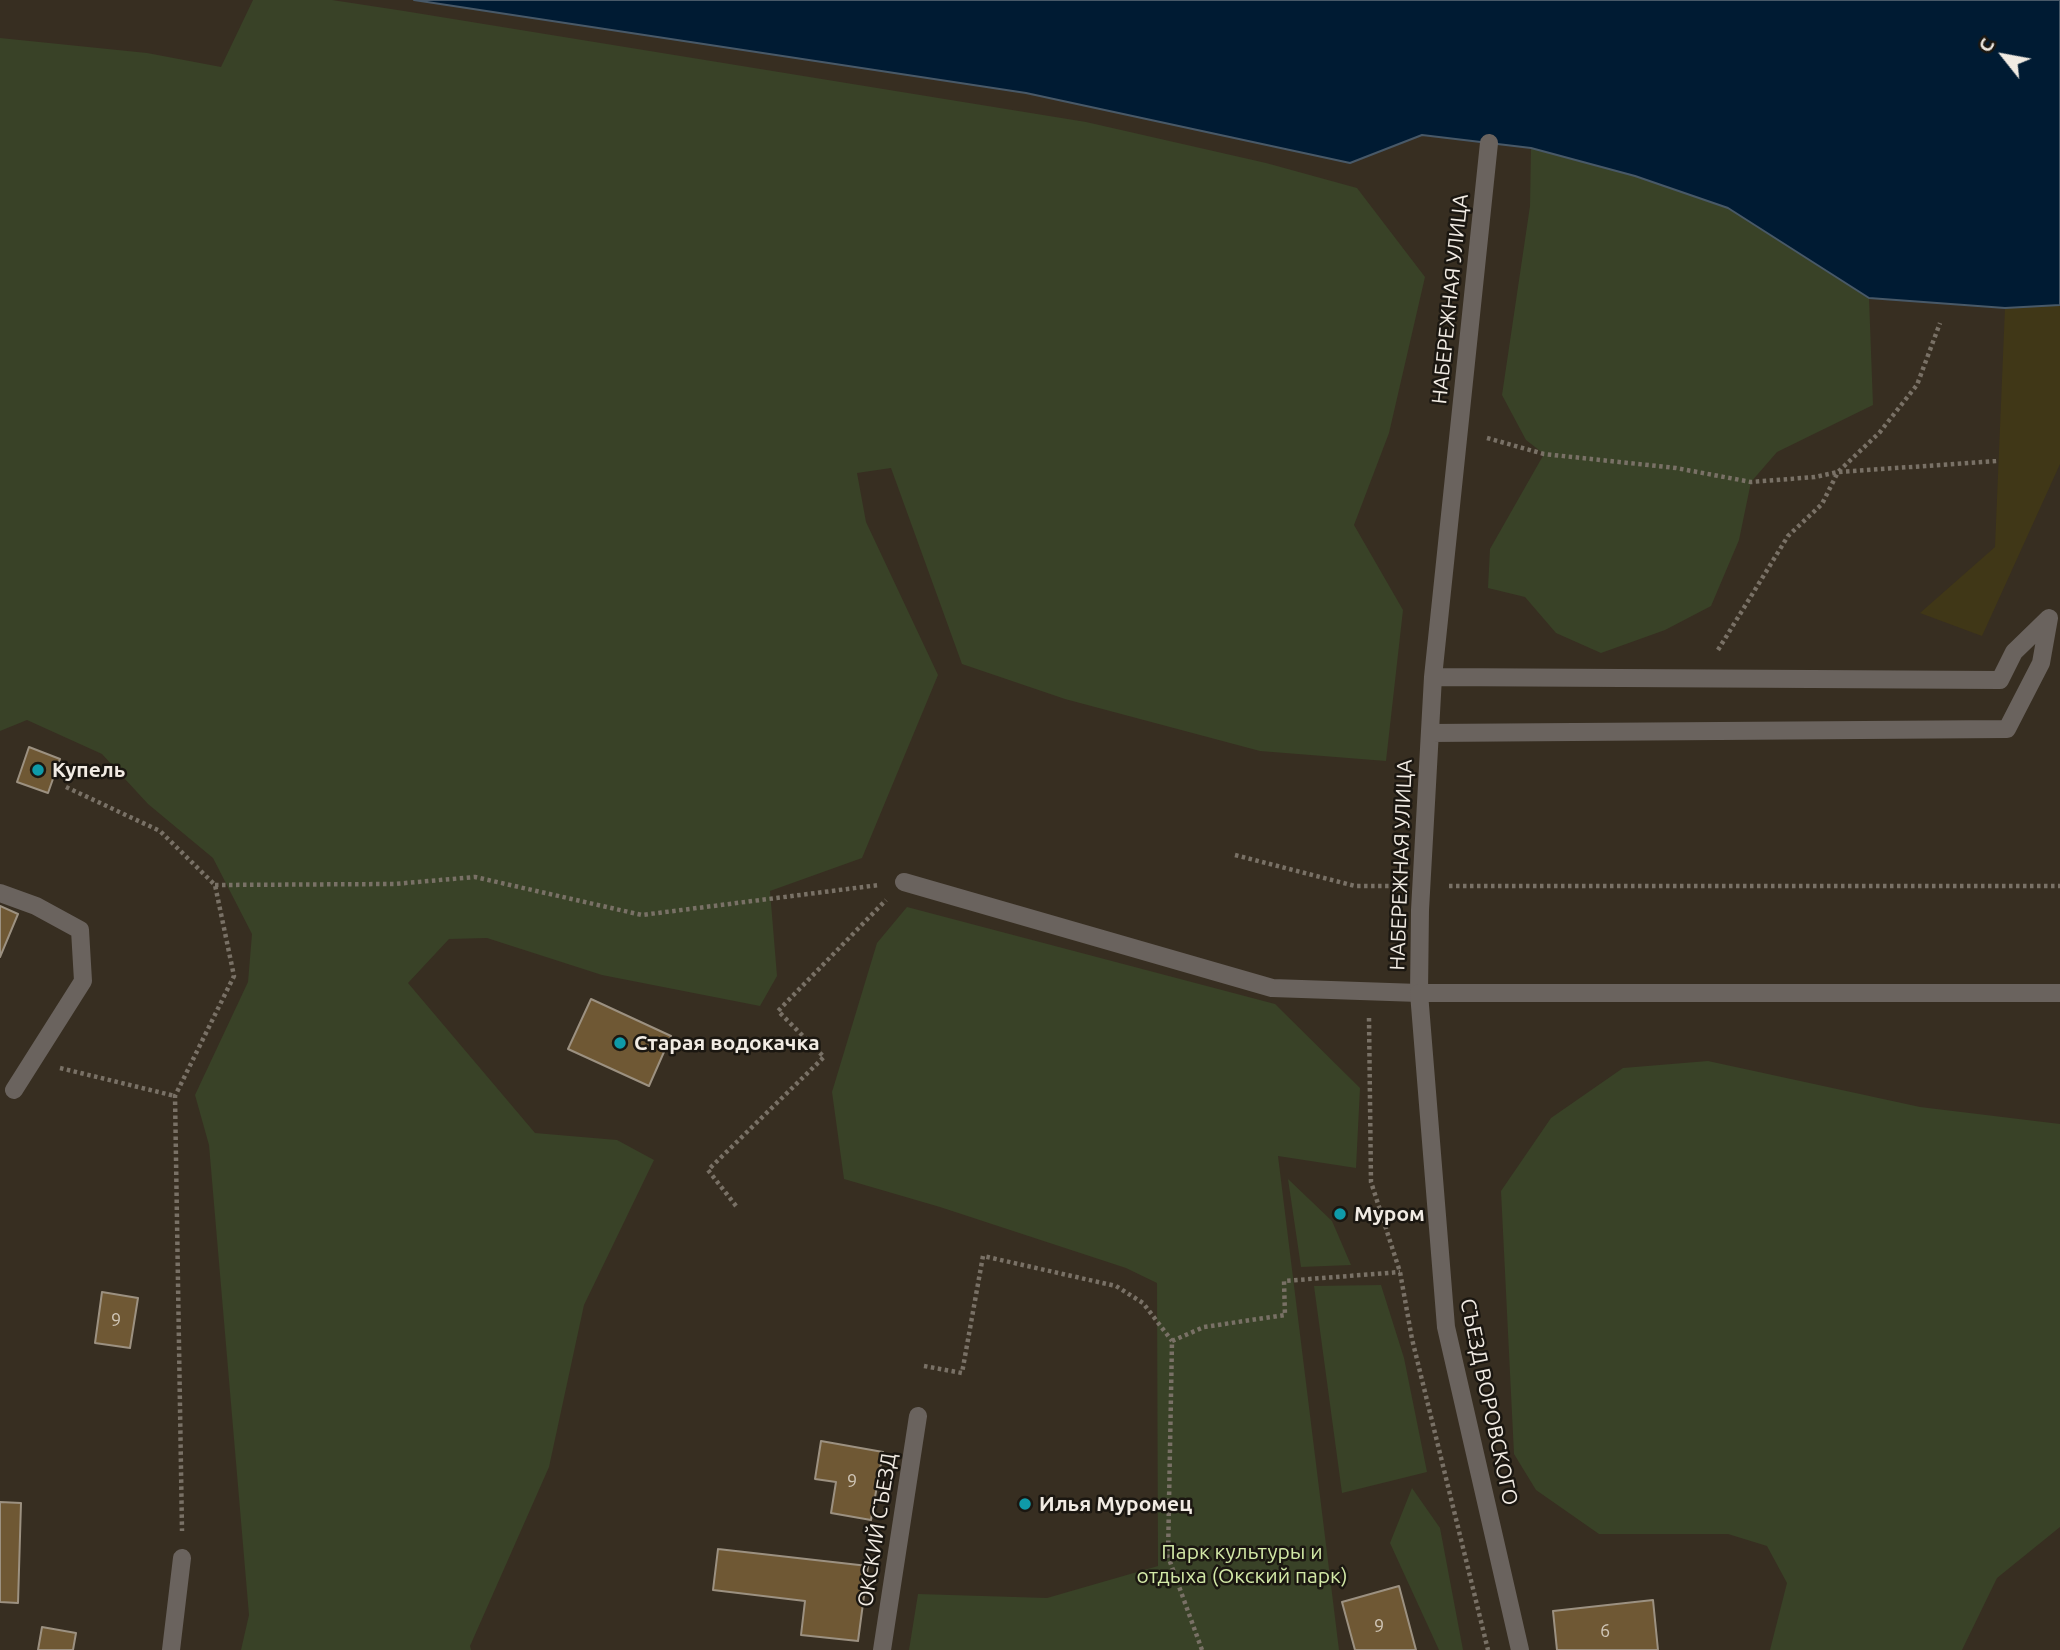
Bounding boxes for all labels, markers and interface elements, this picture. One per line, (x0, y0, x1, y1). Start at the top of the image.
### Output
north arrow (1969, 21, 2039, 91)
text: С (1973, 34, 1999, 56)
street label: НАБЕРЕЖНАЯ УЛИЦА (1426, 193, 1474, 405)
place label: Купель (52, 757, 125, 783)
street label: НАБЕРЕЖНАЯ УЛИЦА (1385, 759, 1417, 971)
marker: Купель (30, 762, 46, 778)
place label: Старая водокачка (634, 1030, 820, 1056)
marker: Старая водокачка (612, 1035, 628, 1051)
place label: Муром (1354, 1201, 1425, 1227)
marker: Муром (1332, 1206, 1348, 1222)
street label: СЪЕЗД ВОРОВСКОГО (1455, 1296, 1523, 1508)
house number: 9 (111, 1309, 121, 1331)
street label: ОКСКИЙ СЪЕЗД (852, 1451, 902, 1609)
house number: 9 (847, 1470, 857, 1492)
place label: Илья Муромец (1039, 1491, 1192, 1517)
marker: Илья Муромец (1017, 1496, 1033, 1512)
park label: Парк культуры и отдыха (Окский парк) (1136, 1539, 1348, 1589)
house number: 9 (1374, 1615, 1384, 1637)
house number: 6 (1600, 1620, 1610, 1642)

